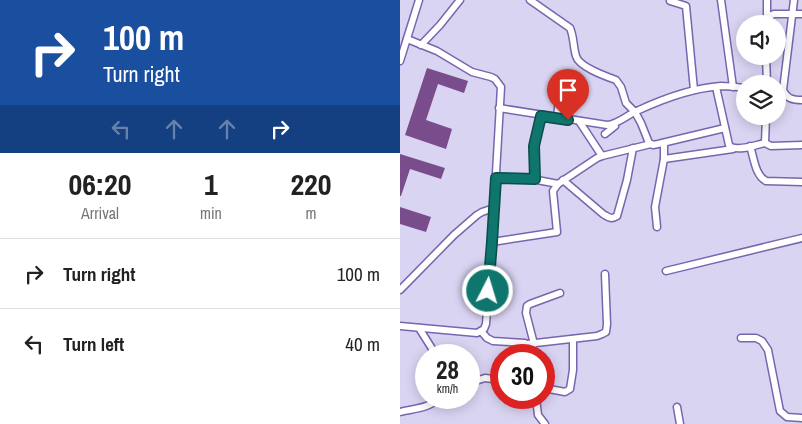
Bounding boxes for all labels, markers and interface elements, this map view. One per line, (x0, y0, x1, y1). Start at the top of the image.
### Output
text: 100 m (103, 14, 184, 61)
map controls (736, 15, 786, 125)
button: sound (736, 15, 786, 65)
icon: right (20, 20, 85, 85)
text: Turn right (103, 59, 180, 89)
pin (547, 69, 589, 120)
button: layers (736, 75, 786, 125)
icon: arrive (554, 76, 582, 104)
icon: left (107, 115, 135, 143)
icon: ahead (160, 115, 188, 143)
icon: ahead (213, 115, 241, 143)
icon: right (266, 115, 294, 143)
text: 06:20 (69, 164, 131, 204)
text: 1 (204, 164, 218, 204)
text: 220 (290, 164, 331, 204)
text: Arrival (81, 202, 119, 224)
text: min (200, 202, 222, 224)
text: m (305, 202, 316, 224)
icon: right (20, 260, 48, 288)
text: Turn right (63, 261, 135, 287)
text: 100 m (337, 261, 380, 287)
position arrow (461, 264, 513, 316)
icon: left (20, 330, 48, 358)
text: Turn left (63, 331, 124, 357)
text: 40 m (345, 331, 380, 357)
speed limit sign: 30 (490, 344, 555, 409)
text: 28 (436, 353, 459, 387)
text: km/h (437, 381, 458, 397)

